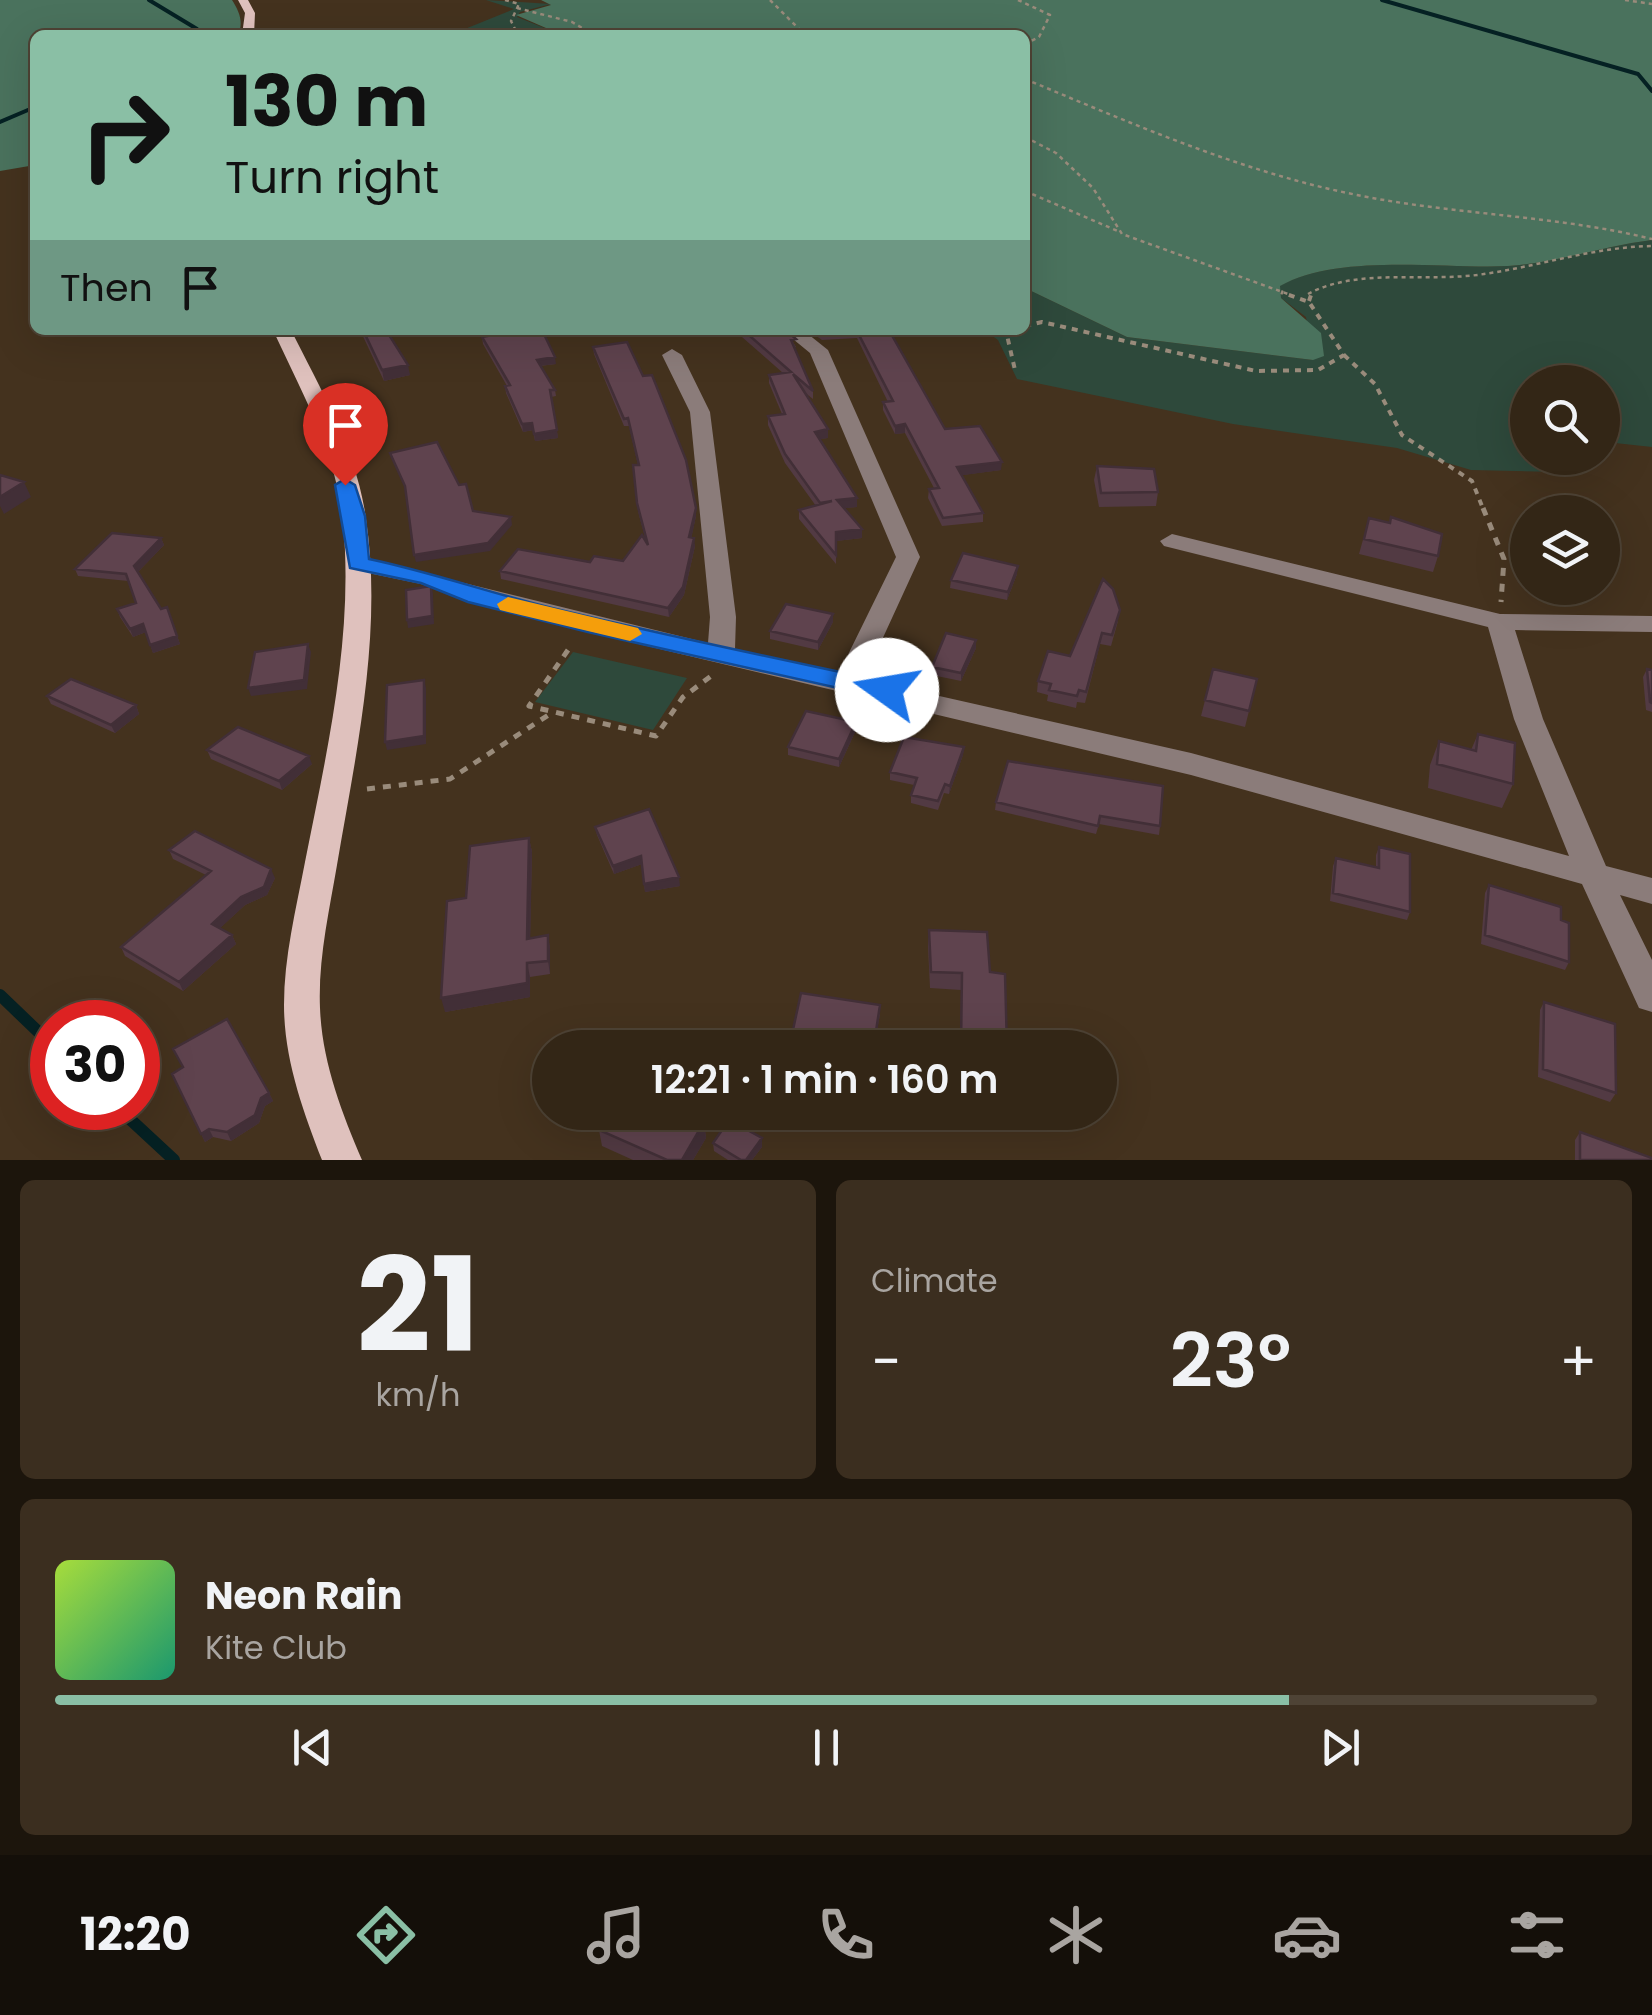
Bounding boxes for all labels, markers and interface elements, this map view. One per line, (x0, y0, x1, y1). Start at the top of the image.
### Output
text: 130 m (225, 52, 428, 151)
icon: right (60, 70, 190, 200)
text: Turn right (225, 146, 439, 209)
icon: arrive (173, 260, 228, 315)
text: Then (60, 261, 153, 314)
map controls (1510, 365, 1620, 605)
button: search (1510, 365, 1620, 475)
pin (303, 383, 388, 486)
icon: arrive (318, 398, 373, 453)
button: layers (1510, 495, 1620, 605)
position arrow (835, 638, 939, 742)
speed limit sign: 30 (30, 1000, 160, 1130)
text: 12:21 · 1 min · 160 m (651, 1053, 998, 1106)
text: 21 (356, 1214, 480, 1397)
text: Climate (871, 1258, 998, 1303)
text: 23° (1170, 1308, 1291, 1413)
text: − (871, 1323, 901, 1400)
text: + (1559, 1323, 1597, 1400)
text: km/h (375, 1372, 461, 1417)
text: Neon Rain (205, 1569, 402, 1622)
text: Kite Club (205, 1625, 347, 1670)
icon: previous (285, 1720, 340, 1775)
icon: pause (799, 1720, 854, 1775)
icon: next (1313, 1720, 1368, 1775)
icon: directions (351, 1900, 421, 1970)
icon: music (581, 1900, 651, 1970)
icon: phone (811, 1900, 881, 1970)
icon: climate (1041, 1900, 1111, 1970)
icon: car (1272, 1900, 1342, 1970)
icon: filters (1502, 1900, 1572, 1970)
text: 12:20 (80, 1903, 191, 1966)

